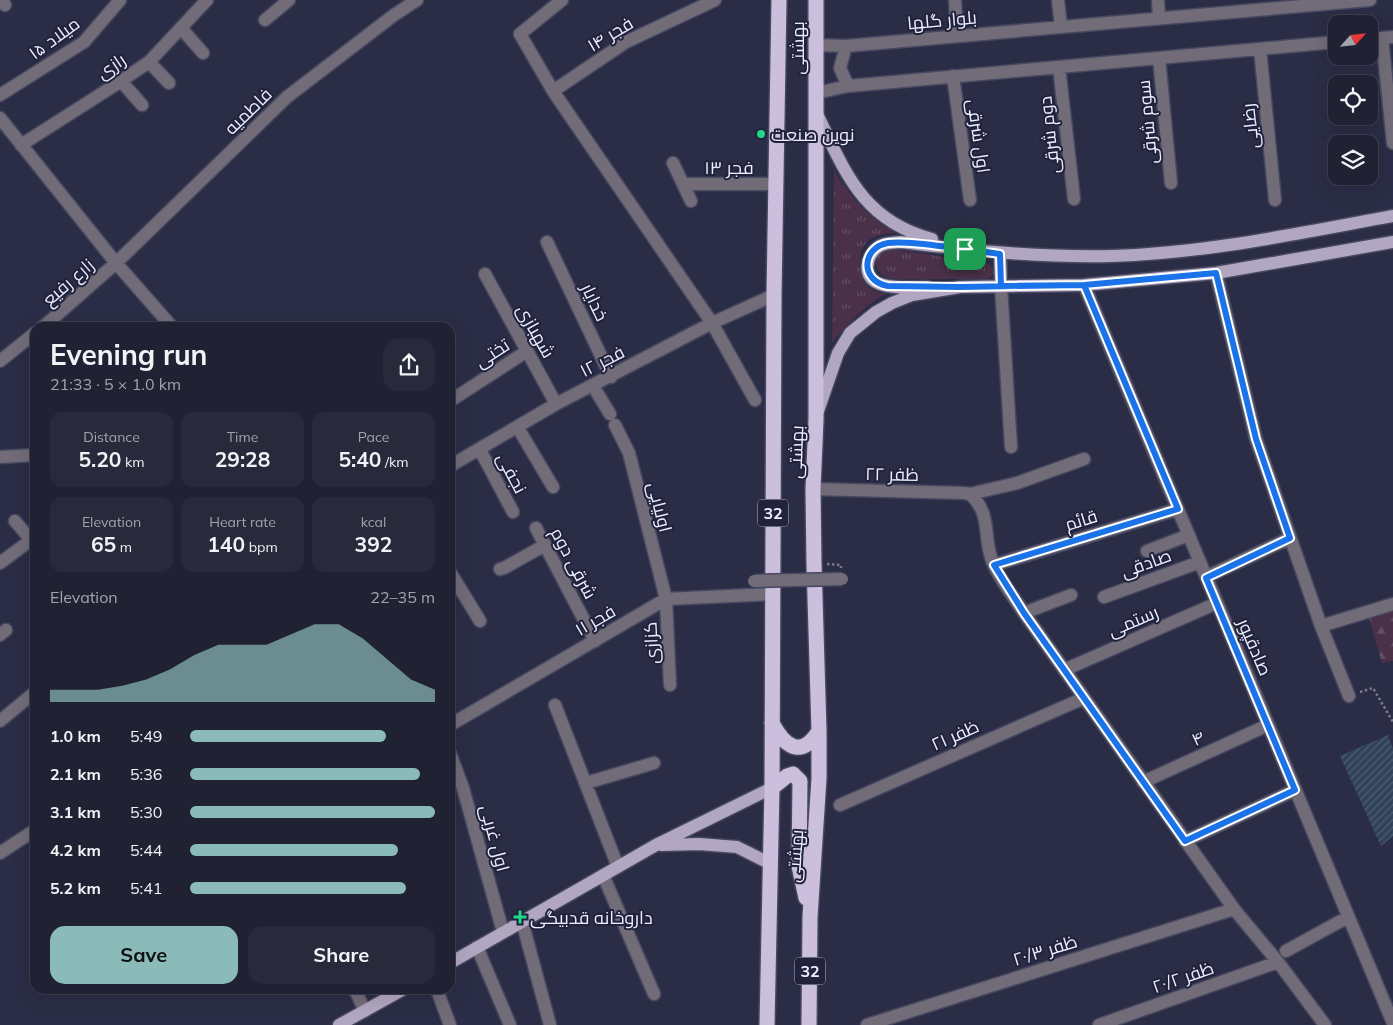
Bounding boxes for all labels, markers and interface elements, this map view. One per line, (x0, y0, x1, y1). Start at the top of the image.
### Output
street label: بلوار گلها (906, 5, 978, 35)
street label: فجر ۱۴ (583, 11, 637, 57)
street label: میلاد ۱۵ (24, 12, 84, 64)
north arrow (1328, 15, 1378, 65)
map controls (1328, 15, 1378, 185)
street label: بهشتی (786, 21, 809, 75)
street label: رازی (92, 48, 130, 84)
button: locate (1328, 75, 1378, 125)
street label: سوم شرقی (1132, 79, 1163, 165)
street label: فاطمیه (219, 83, 277, 139)
street label: دوم شرقی (1034, 95, 1065, 175)
street label: اول شرقی (962, 97, 996, 175)
street label: رضایی (1236, 102, 1264, 150)
place label: نوین صنعت (771, 123, 855, 146)
marker: نوین صنعت (755, 128, 767, 140)
button: layers (1328, 135, 1378, 185)
street label: فجر ۱۳ (704, 156, 754, 179)
pin (944, 228, 986, 270)
icon: arrive (951, 235, 979, 263)
street label: زارع رفیع (37, 253, 99, 312)
street label: خدایار (576, 278, 614, 325)
street label: شهبازی (512, 300, 560, 362)
street label: تختی (470, 333, 514, 373)
text: Evening run (50, 337, 207, 372)
button: share (383, 339, 435, 391)
street label: فجر ۱۲ (576, 340, 628, 382)
text: 21:33 · 5 × 1.0 km (50, 374, 181, 394)
street label: بهشتی (784, 425, 808, 479)
text: Distance (83, 428, 140, 446)
text: Time (227, 428, 258, 446)
text: Pace (358, 428, 389, 446)
text: 5.20 (78, 446, 121, 472)
text: 29:28 (215, 446, 270, 472)
text: 5:40 (338, 446, 381, 472)
street label: نجفی (492, 449, 532, 497)
text: km (121, 453, 145, 471)
text: /km (381, 453, 409, 471)
street label: ظفر ۲۲ (865, 462, 919, 486)
street label: اولیایی (643, 480, 677, 534)
road number: 32 (758, 499, 788, 526)
street label: قائم (1062, 504, 1100, 537)
text: Elevation (82, 513, 141, 531)
text: Heart rate (209, 513, 276, 531)
text: kcal (361, 513, 386, 531)
street label: شرقی دوم (545, 523, 602, 603)
text: 65 (91, 531, 116, 557)
text: 140 (207, 531, 245, 557)
text: 392 (355, 531, 392, 557)
text: m (116, 538, 132, 556)
text: bpm (245, 538, 278, 556)
street label: صادقی (1118, 543, 1174, 583)
text: Elevation (50, 587, 118, 607)
text: 22–35 m (370, 587, 435, 607)
street label: فجر ۱۱ (571, 599, 619, 641)
street label: رستمی (1104, 600, 1162, 642)
street label: صادقپور (1232, 614, 1277, 679)
street label: کزازی (638, 621, 664, 665)
street label: ظفر ۲۱ (927, 714, 983, 756)
street label: ۴ (1188, 725, 1208, 751)
text: 1.0 km (50, 726, 101, 746)
text: 5:49 (130, 726, 162, 746)
text: 2.1 km (50, 764, 101, 784)
text: 5:36 (130, 764, 162, 784)
text: 3.1 km (50, 802, 101, 822)
text: 5:30 (130, 802, 162, 822)
street label: اول غربی (475, 802, 515, 874)
street label: بهشتی (782, 829, 808, 883)
text: 4.2 km (50, 840, 101, 860)
text: 5:44 (130, 840, 162, 860)
text: 5.2 km (50, 878, 101, 898)
text: 5:41 (130, 878, 162, 898)
place label: داروخانه قدبیگی (530, 906, 653, 929)
marker: داروخانه قدبیگی (514, 911, 526, 923)
button: Save (50, 926, 238, 984)
button: Share (248, 926, 435, 984)
street label: ظفر ۲۰/۳ (1010, 929, 1080, 971)
street label: ظفر ۲۰/۲ (1149, 956, 1217, 998)
road number: 32 (795, 958, 825, 984)

